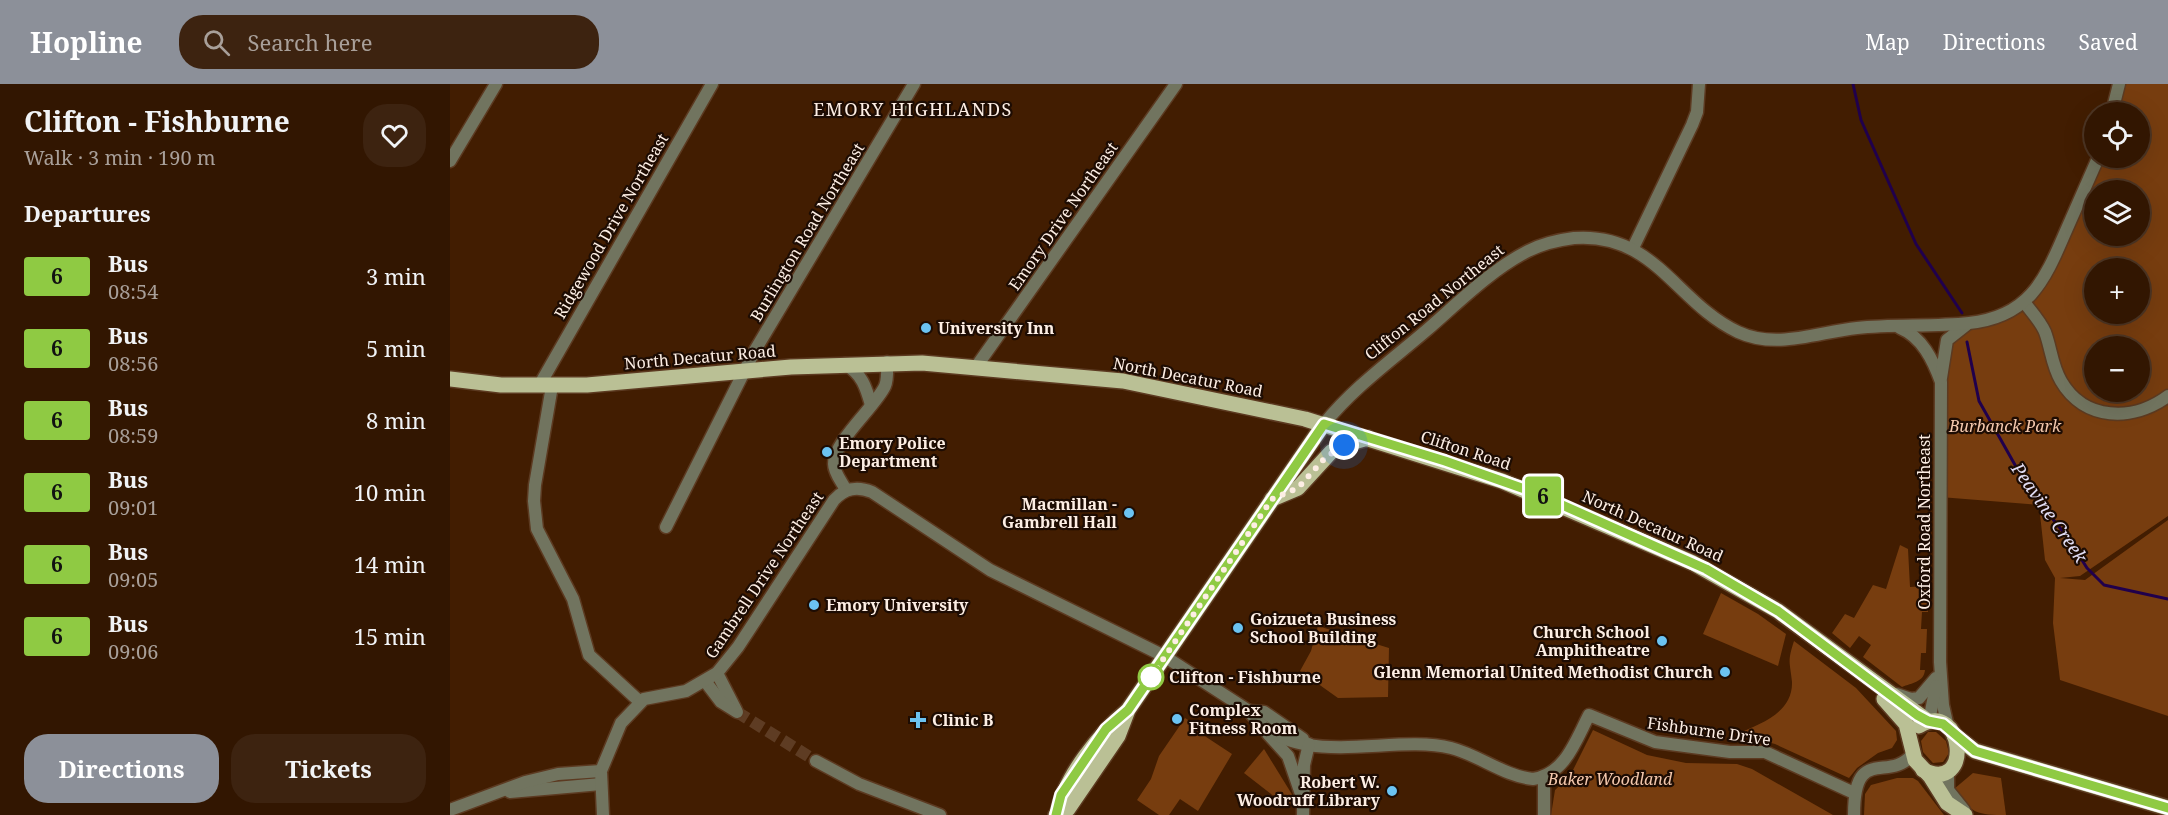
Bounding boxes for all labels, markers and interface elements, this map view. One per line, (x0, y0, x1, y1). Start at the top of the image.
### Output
search box (179, 15, 599, 69)
text: Hopline (30, 23, 143, 61)
icon: search (200, 26, 233, 59)
text: Search here (248, 27, 372, 57)
text: Map (1865, 28, 1910, 56)
text: Directions (1943, 28, 2045, 56)
text: Saved (2078, 28, 2138, 56)
district label: EMORY HIGHLANDS (813, 97, 1013, 121)
text: Clifton - Fishburne (24, 102, 290, 140)
map controls (2084, 102, 2150, 402)
button: locate (2084, 102, 2150, 168)
button: heart (363, 104, 426, 167)
street label: Ridgewood Drive Northeast (549, 129, 673, 323)
street label: Emory Drive Northeast (1003, 137, 1123, 295)
street label: Burlington Road Northeast (745, 138, 869, 325)
text: Walk · 3 min · 190 m (24, 144, 216, 171)
button: layers (2084, 180, 2150, 246)
text: Departures (24, 198, 151, 228)
street label: Clifton Road Northeast (1360, 239, 1508, 365)
text: Bus (108, 248, 148, 278)
button: + (2084, 258, 2150, 324)
text: 3 min (366, 261, 426, 291)
text: 6 (51, 262, 63, 290)
text: 08:54 (108, 278, 158, 305)
place label: University Inn (938, 317, 1055, 339)
text: Bus (108, 320, 148, 350)
marker: University Inn (919, 321, 933, 335)
text: 5 min (366, 333, 426, 363)
text: 6 (51, 334, 63, 362)
button: − (2084, 336, 2150, 402)
street label: North Decatur Road (623, 339, 777, 375)
text: 08:56 (108, 350, 158, 377)
street label: North Decatur Road (1111, 352, 1265, 402)
text: Bus (108, 392, 148, 422)
text: 8 min (366, 405, 426, 435)
text: 6 (51, 406, 63, 434)
park label: Burbanck Park (1948, 415, 2062, 437)
text: 08:59 (108, 422, 158, 449)
street label: Clifton Road (1418, 425, 1514, 475)
your location (1329, 430, 1359, 460)
place label: Emory Police Department (839, 432, 946, 472)
street label: Oxford Road Northeast (1913, 434, 1935, 610)
marker: Emory Police Department (820, 445, 834, 459)
water label: Peavine Creek (2006, 457, 2094, 568)
text: Bus (108, 464, 148, 494)
line badge: 6 (1524, 476, 1562, 516)
text: 10 min (354, 477, 426, 507)
text: 6 (51, 478, 63, 506)
text: 6 (1537, 482, 1549, 510)
street label: North Decatur Road (1579, 485, 1727, 567)
street label: Gambrell Drive Northeast (700, 487, 828, 663)
place label: Macmillan - Gambrell Hall (1002, 493, 1117, 533)
text: 09:01 (108, 494, 158, 521)
marker: Macmillan - Gambrell Hall (1122, 506, 1136, 520)
text: Bus (108, 536, 148, 566)
text: 14 min (354, 549, 426, 579)
text: 6 (51, 550, 63, 578)
text: 09:05 (108, 566, 158, 593)
place label: Emory University (826, 594, 969, 616)
marker: Emory University (807, 598, 821, 612)
text: Bus (108, 608, 148, 638)
place label: Goizueta Business School Building (1250, 608, 1397, 648)
text: 15 min (354, 621, 426, 651)
marker: Goizueta Business School Building (1231, 621, 1245, 635)
place label: Church School Amphitheatre (1533, 621, 1650, 661)
text: 6 (51, 622, 63, 650)
marker: Church School Amphitheatre (1655, 634, 1669, 648)
text: 09:06 (108, 638, 158, 665)
place label: Glenn Memorial United Methodist Church (1373, 661, 1713, 683)
marker: Clifton - Fishburne (1138, 664, 1164, 690)
marker: Glenn Memorial United Methodist Church (1718, 665, 1732, 679)
place label: Clifton - Fishburne (1169, 666, 1321, 688)
place label: Complex Fitness Room (1189, 699, 1297, 739)
place label: Clinic B (932, 709, 994, 731)
marker: Clinic B (909, 711, 927, 729)
street label: Fishburne Drive (1646, 711, 1772, 751)
marker: Complex Fitness Room (1170, 712, 1184, 726)
button: Directions (24, 734, 219, 803)
button: Tickets (231, 734, 426, 803)
park label: Baker Woodland (1547, 768, 1673, 790)
place label: Robert W. Woodruff Library (1237, 771, 1381, 811)
marker: Robert W. Woodruff Library (1385, 784, 1399, 798)

